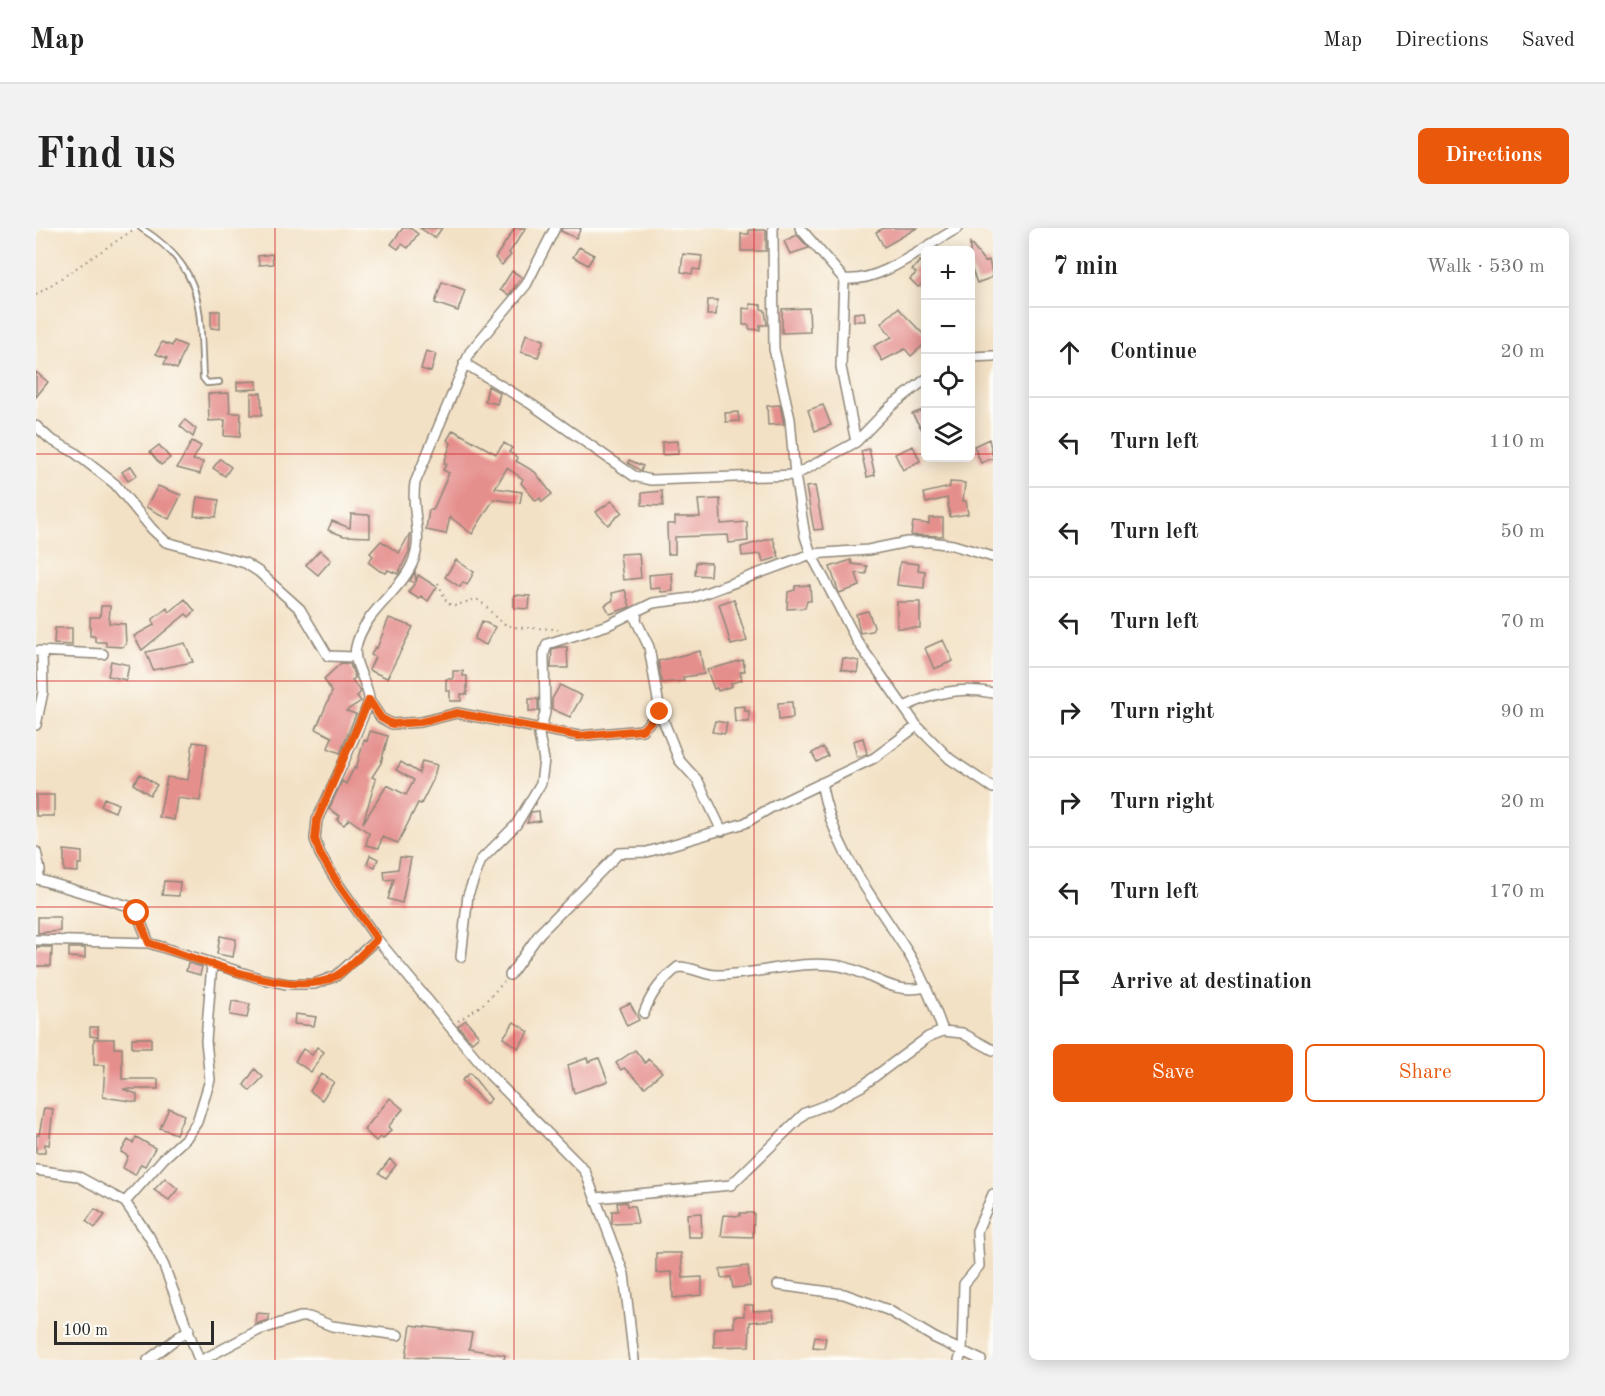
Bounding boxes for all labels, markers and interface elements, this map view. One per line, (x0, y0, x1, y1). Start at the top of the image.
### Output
text: Map (30, 27, 84, 55)
text: Map (1323, 30, 1362, 51)
text: Directions (1395, 30, 1489, 51)
text: Saved (1522, 30, 1575, 51)
button: Directions (1418, 128, 1569, 184)
text: Find us (36, 135, 175, 177)
map controls (921, 246, 975, 462)
button: + (921, 246, 975, 300)
text: 7 min (1053, 254, 1118, 280)
text: Walk · 530 m (1426, 257, 1545, 277)
button: − (921, 300, 975, 354)
icon: ahead (1053, 336, 1086, 369)
text: Continue (1110, 341, 1197, 363)
text: 20 m (1500, 342, 1545, 362)
button: locate (921, 354, 975, 408)
button: layers (921, 408, 975, 462)
icon: left (1053, 426, 1086, 459)
text: Turn left (1110, 431, 1199, 453)
text: 110 m (1489, 432, 1545, 452)
icon: left (1053, 516, 1086, 549)
text: Turn left (1110, 521, 1199, 543)
text: 50 m (1500, 522, 1545, 542)
icon: left (1053, 606, 1086, 639)
text: Turn left (1110, 611, 1199, 633)
text: 70 m (1500, 612, 1545, 632)
icon: right (1053, 696, 1086, 729)
route end (646, 698, 672, 724)
text: Turn right (1110, 701, 1214, 723)
text: 90 m (1500, 702, 1545, 722)
icon: right (1053, 786, 1086, 819)
text: Turn right (1110, 791, 1214, 813)
text: 20 m (1500, 792, 1545, 812)
icon: left (1053, 876, 1086, 909)
text: Turn left (1110, 881, 1199, 903)
text: 170 m (1489, 882, 1545, 902)
route start (123, 899, 149, 925)
icon: arrive (1053, 966, 1086, 999)
text: Arrive at destination (1110, 971, 1312, 993)
button: Save (1053, 1044, 1293, 1102)
button: Share (1305, 1044, 1545, 1102)
scale bar (54, 1318, 214, 1346)
text: 100 m (63, 1323, 108, 1339)

